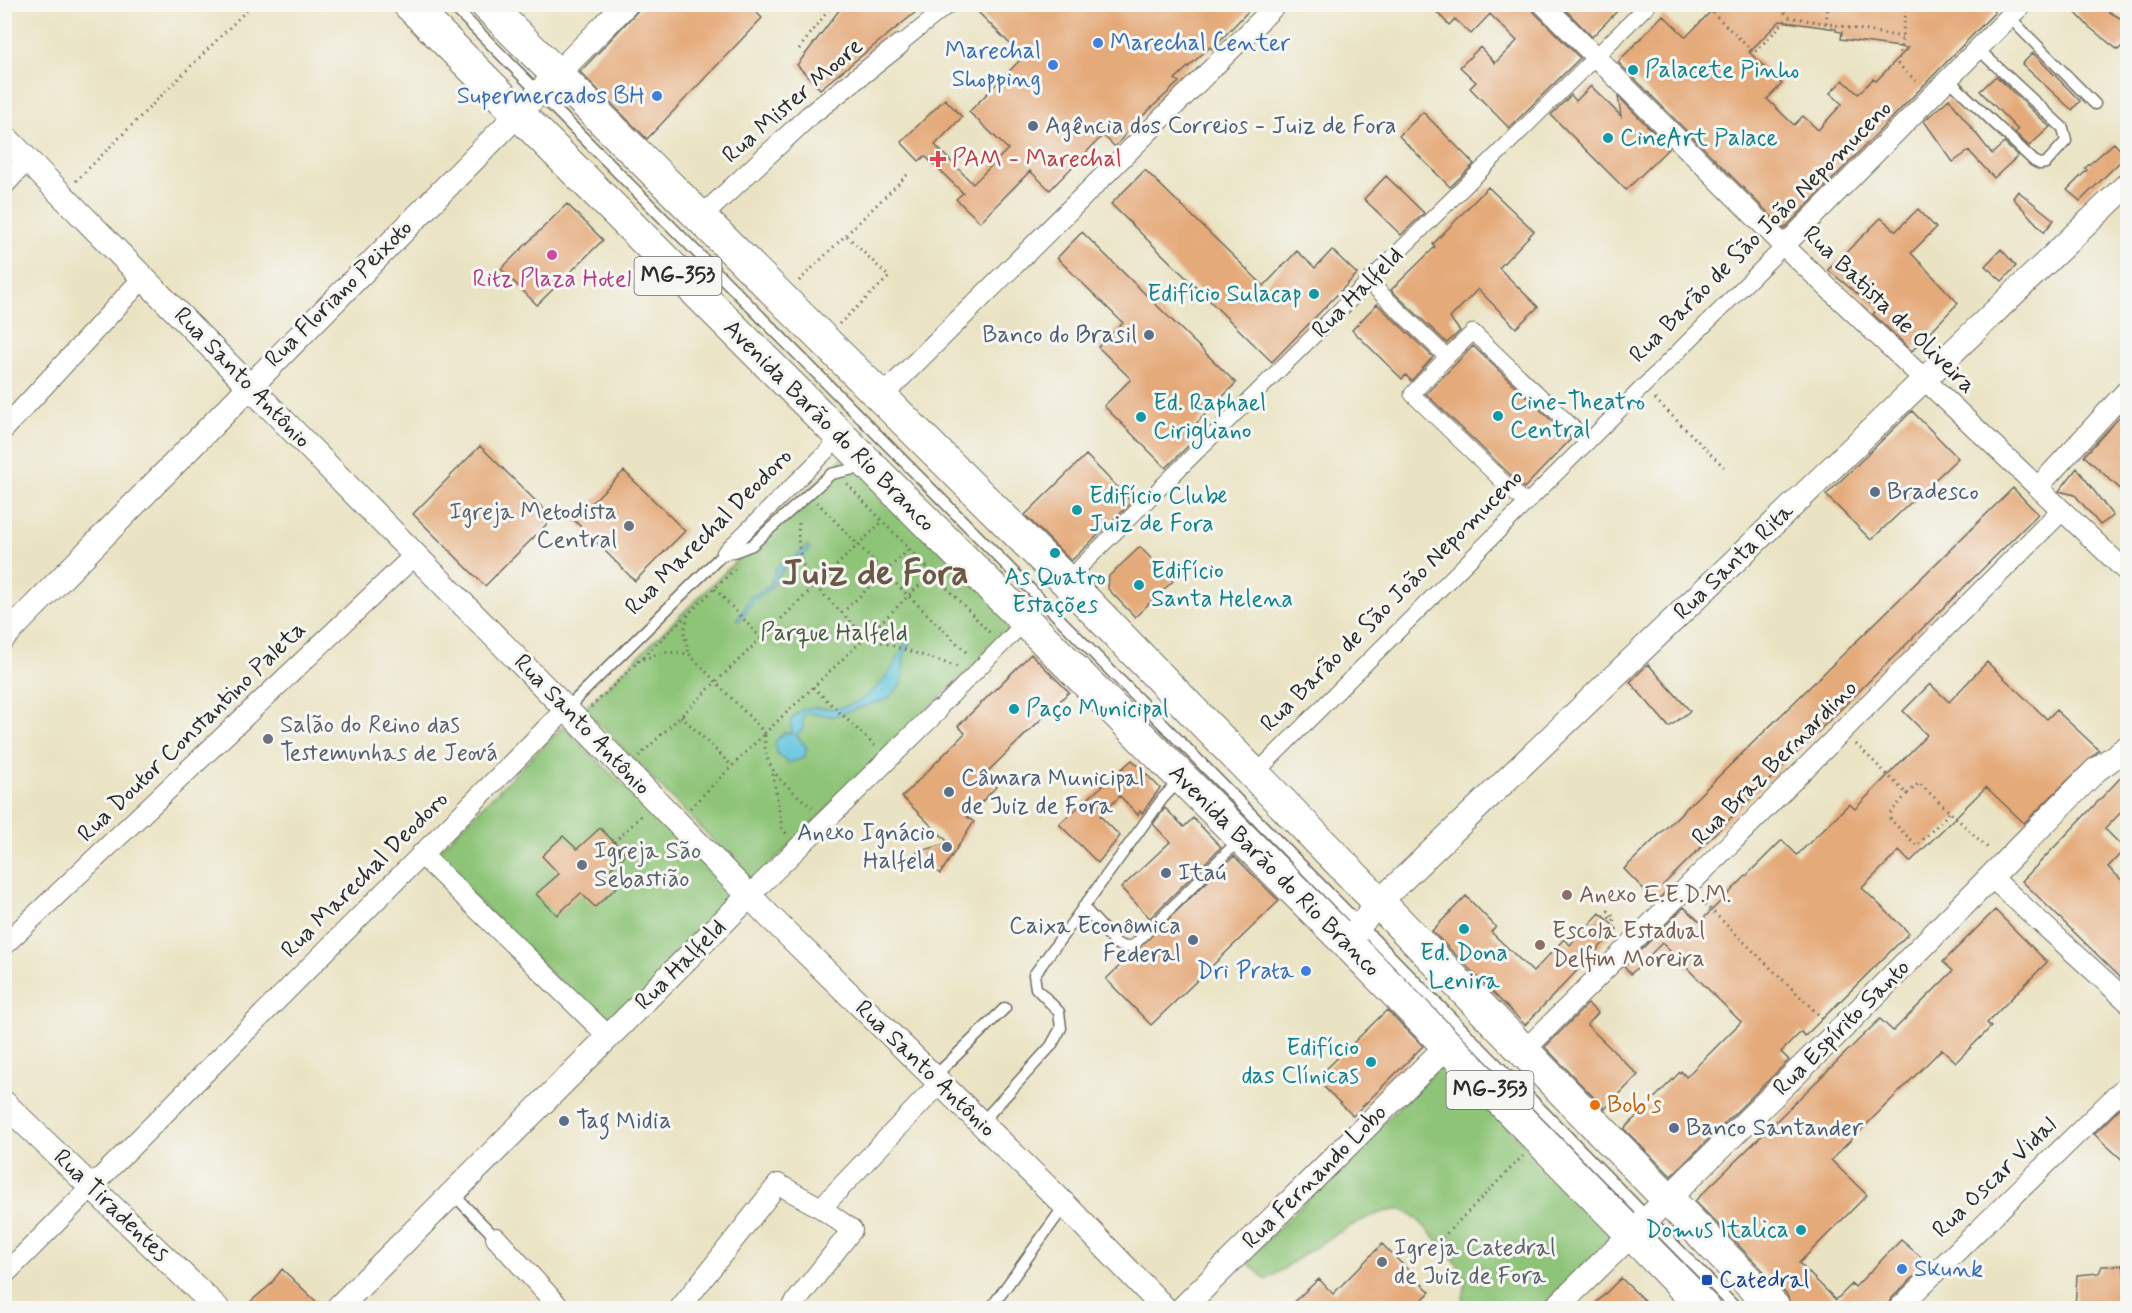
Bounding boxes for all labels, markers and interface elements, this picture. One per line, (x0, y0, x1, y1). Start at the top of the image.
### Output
place label: Marechal Center (1110, 28, 1290, 59)
street label: Rua Mister Moore (716, 31, 870, 171)
place label: Marechal Shopping (945, 36, 1041, 95)
marker: Marechal Center (1091, 36, 1105, 50)
place label: Palacete Pinho (1645, 55, 1799, 86)
marker: Marechal Shopping (1046, 58, 1060, 72)
marker: Palacete Pinho (1626, 63, 1640, 77)
place label: Supermercados BH (457, 81, 645, 112)
marker: Supermercados BH (650, 89, 664, 103)
street label: Rua Barão de São João Nepomuceno (1623, 94, 1899, 370)
place label: Agência dos Correios - Juiz de Fora (1045, 111, 1397, 142)
marker: Agência dos Correios - Juiz de Fora (1026, 119, 1040, 133)
place label: CineArt Palace (1620, 123, 1778, 154)
marker: CineArt Palace (1601, 131, 1615, 145)
place label: PAM - Marechal (952, 144, 1122, 175)
marker: PAM - Marechal (929, 150, 947, 168)
street label: Rua Floriano Peixoto (258, 213, 420, 375)
street label: Rua Batista de Oliveira (1796, 219, 1982, 401)
street label: Rua Halfeld (1306, 241, 1410, 345)
marker: Ritz Plaza Hotel (545, 248, 559, 262)
road number: MG-353 (634, 257, 722, 295)
place label: Ritz Plaza Hotel (473, 264, 631, 295)
place label: Edifício Sulacap (1147, 279, 1302, 310)
marker: Edifício Sulacap (1307, 287, 1321, 301)
street label: Rua Santo Antônio (167, 301, 317, 455)
street label: Avenida Barão do Rio Branco (716, 313, 942, 539)
place label: Banco do Brasil (982, 320, 1137, 351)
marker: Banco do Brasil (1142, 328, 1156, 342)
place label: Cine-Theatro Central (1510, 387, 1645, 446)
place label: Ed. Raphael Cirigliano (1153, 388, 1266, 449)
marker: Cine-Theatro Central (1491, 409, 1505, 423)
marker: Ed. Raphael Cirigliano (1134, 410, 1148, 424)
street label: Rua Marechal Deodoro (619, 442, 799, 622)
street label: Rua Barão de São João Nepomuceno (1254, 463, 1530, 739)
place label: Bradesco (1887, 477, 1979, 508)
place label: Edifício Clube Juiz de Fora (1089, 481, 1228, 540)
marker: Bradesco (1868, 485, 1882, 499)
street label: Rua Santa Rita (1667, 496, 1801, 627)
place label: Igreja Metodista Central (449, 497, 617, 556)
marker: Edifício Clube Juiz de Fora (1070, 503, 1084, 517)
marker: Igreja Metodista Central (622, 519, 636, 533)
marker: As Quatro Estações (1048, 546, 1062, 560)
district label: Juiz de Fora (781, 551, 969, 598)
place label: Edifício Santa Helena (1151, 556, 1293, 615)
place label: As Quatro Estações (1004, 562, 1106, 621)
marker: Edifício Santa Helena (1132, 578, 1146, 592)
street label: Rua Doutor Constantino Paleta (71, 615, 313, 849)
park label: Parque Halfeld (760, 618, 908, 649)
street label: Rua Santo Antônio (507, 648, 657, 802)
street label: Rua Braz Bernardino (1685, 673, 1865, 853)
place label: Paço Municipal (1026, 694, 1169, 725)
marker: Paço Municipal (1007, 702, 1021, 716)
place label: Salão do Reino das Testemunhas de Jeová (280, 710, 498, 769)
marker: Salão do Reino das Testemunhas de Jeová (261, 732, 275, 746)
street label: Avenida Barão do Rio Branco (1161, 758, 1387, 984)
place label: Câmara Municipal de Juiz de Fora (961, 763, 1145, 822)
street label: Rua Marechal Deodoro (275, 785, 455, 965)
marker: Câmara Municipal de Juiz de Fora (942, 785, 956, 799)
place label: Anexo Ignácio Halfeld (797, 818, 935, 877)
place label: Igreja São Sebastião (594, 836, 701, 895)
marker: Anexo Ignácio Halfeld (940, 840, 954, 854)
marker: Igreja São Sebastião (575, 858, 589, 872)
place label: Itaú (1178, 858, 1226, 889)
marker: Itaú (1159, 866, 1173, 880)
place label: Anexo E.E.D.M. (1579, 880, 1732, 911)
marker: Anexo E.E.D.M. (1560, 888, 1574, 902)
place label: Caixa Econômica Federal (1009, 911, 1181, 970)
street label: Rua Halfeld (629, 913, 733, 1017)
place label: Escola Estadual Delfim Moreira (1552, 916, 1705, 975)
marker: Ed. Dona Lenira (1457, 922, 1471, 936)
marker: Caixa Econômica Federal (1186, 933, 1200, 947)
place label: Ed. Dona Lenira (1420, 938, 1508, 997)
marker: Escola Estadual Delfim Moreira (1533, 938, 1547, 952)
street label: Rua Espírito Santo (1767, 953, 1917, 1103)
place label: Dri Prata (1197, 956, 1295, 987)
marker: Dri Prata (1299, 964, 1313, 978)
street label: Rua Santo Antônio (848, 994, 1002, 1144)
place label: Edifício das Clínicas (1242, 1033, 1359, 1092)
marker: Edifício das Clínicas (1364, 1055, 1378, 1069)
road number: MG-353 (1446, 1071, 1534, 1109)
place label: Bob's (1607, 1090, 1662, 1121)
street label: Rua Fernando Lobo (1236, 1098, 1394, 1256)
marker: Bob's (1588, 1098, 1602, 1112)
place label: Tag Midia (576, 1106, 672, 1140)
street label: Rua Oscar Vidal (1926, 1111, 2064, 1245)
place label: Banco Santander (1686, 1113, 1864, 1144)
marker: Tag Midia (557, 1114, 571, 1128)
marker: Banco Santander (1667, 1121, 1681, 1135)
street label: Rua Tiradentes (46, 1143, 176, 1269)
place label: Domus Italica (1645, 1215, 1789, 1246)
marker: Domus Italica (1794, 1223, 1808, 1237)
place label: Igreja Catedral de Juiz de Fora (1394, 1233, 1556, 1292)
place label: Skunk (1914, 1254, 1983, 1285)
marker: Igreja Catedral de Juiz de Fora (1375, 1255, 1389, 1269)
marker: Skunk (1895, 1262, 1909, 1276)
place label: Catedral (1719, 1265, 1810, 1296)
marker: Catedral (1700, 1273, 1714, 1287)

